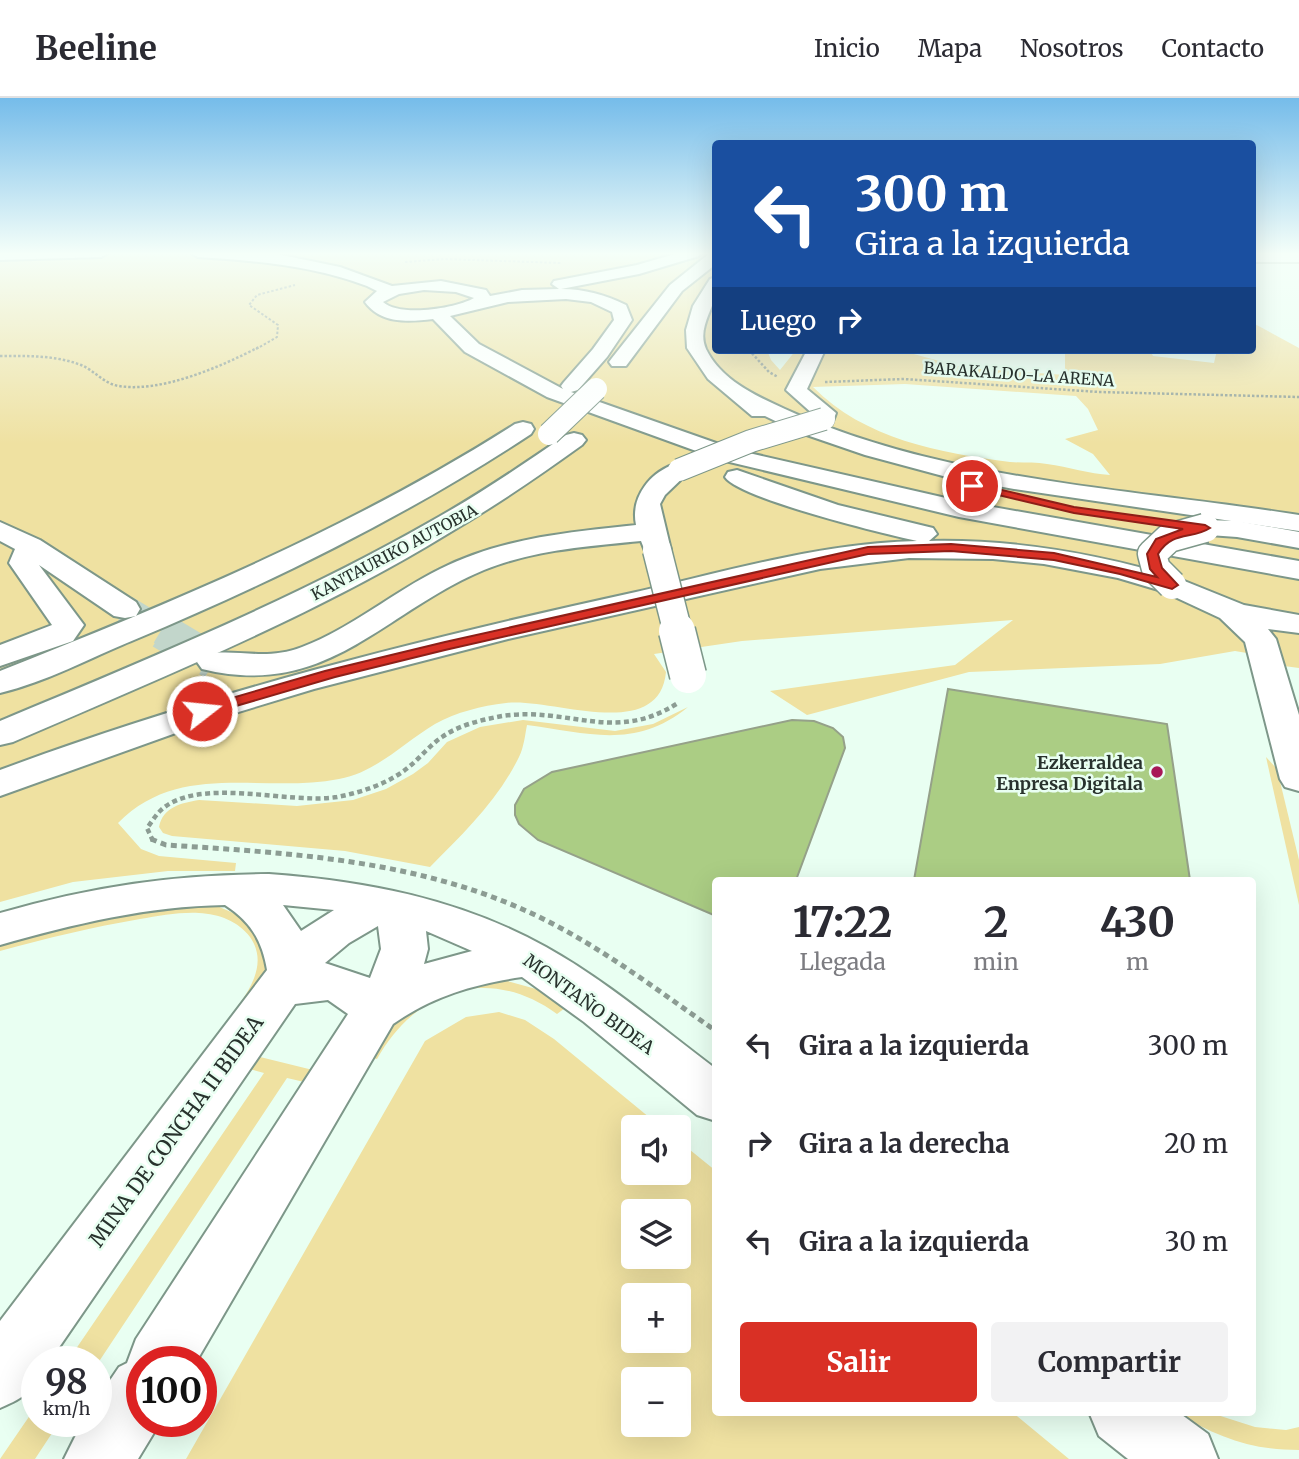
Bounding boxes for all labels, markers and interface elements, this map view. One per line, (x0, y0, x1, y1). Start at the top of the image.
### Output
text: Beeline (35, 28, 157, 69)
text: Inicio (814, 33, 880, 64)
text: Mapa (918, 33, 982, 64)
text: Nosotros (1020, 33, 1124, 64)
text: Contacto (1162, 33, 1264, 64)
text: 300 m (855, 163, 1009, 224)
icon: left (740, 168, 831, 259)
text: Gira a la izquierda (855, 224, 1130, 264)
icon: right (830, 301, 868, 339)
text: Luego (740, 304, 816, 337)
street label: BARAKALDO-LA ARENA (923, 357, 1116, 391)
pin (942, 456, 1002, 516)
icon: arrive (953, 467, 991, 505)
street label: KANTAURIKO AUTOBIA (307, 499, 481, 604)
position arrow (165, 674, 239, 748)
place label: Ezkerraldea Enpresa Digitala (996, 751, 1143, 795)
marker: Ezkerraldea Enpresa Digitala (1149, 764, 1165, 780)
text: 17:22 (793, 896, 892, 948)
text: 2 (984, 896, 1008, 948)
text: 430 (1100, 896, 1175, 948)
text: Llegada (800, 947, 886, 976)
text: min (973, 947, 1019, 976)
text: m (1126, 947, 1149, 976)
street label: MONTAÑO BIDEA (519, 949, 659, 1059)
street label: MINA DE CONCHA II BIDEA (83, 1010, 269, 1252)
icon: left (740, 1026, 778, 1064)
text: Gira a la izquierda (799, 1029, 1029, 1062)
text: 300 m (1148, 1029, 1228, 1062)
map controls (621, 1115, 691, 1437)
button: sound (621, 1115, 691, 1185)
icon: right (740, 1124, 778, 1162)
text: Gira a la derecha (799, 1127, 1010, 1160)
text: 20 m (1164, 1127, 1228, 1160)
button: layers (621, 1199, 691, 1269)
icon: left (740, 1222, 778, 1260)
text: Gira a la izquierda (799, 1225, 1029, 1258)
text: 30 m (1165, 1225, 1228, 1258)
button: + (621, 1283, 691, 1353)
button: Salir (740, 1322, 977, 1402)
button: Compartir (991, 1322, 1228, 1402)
speed limit sign: 100 (126, 1346, 217, 1437)
text: 98 (45, 1360, 88, 1404)
button: − (621, 1367, 691, 1437)
text: km/h (43, 1397, 90, 1420)

